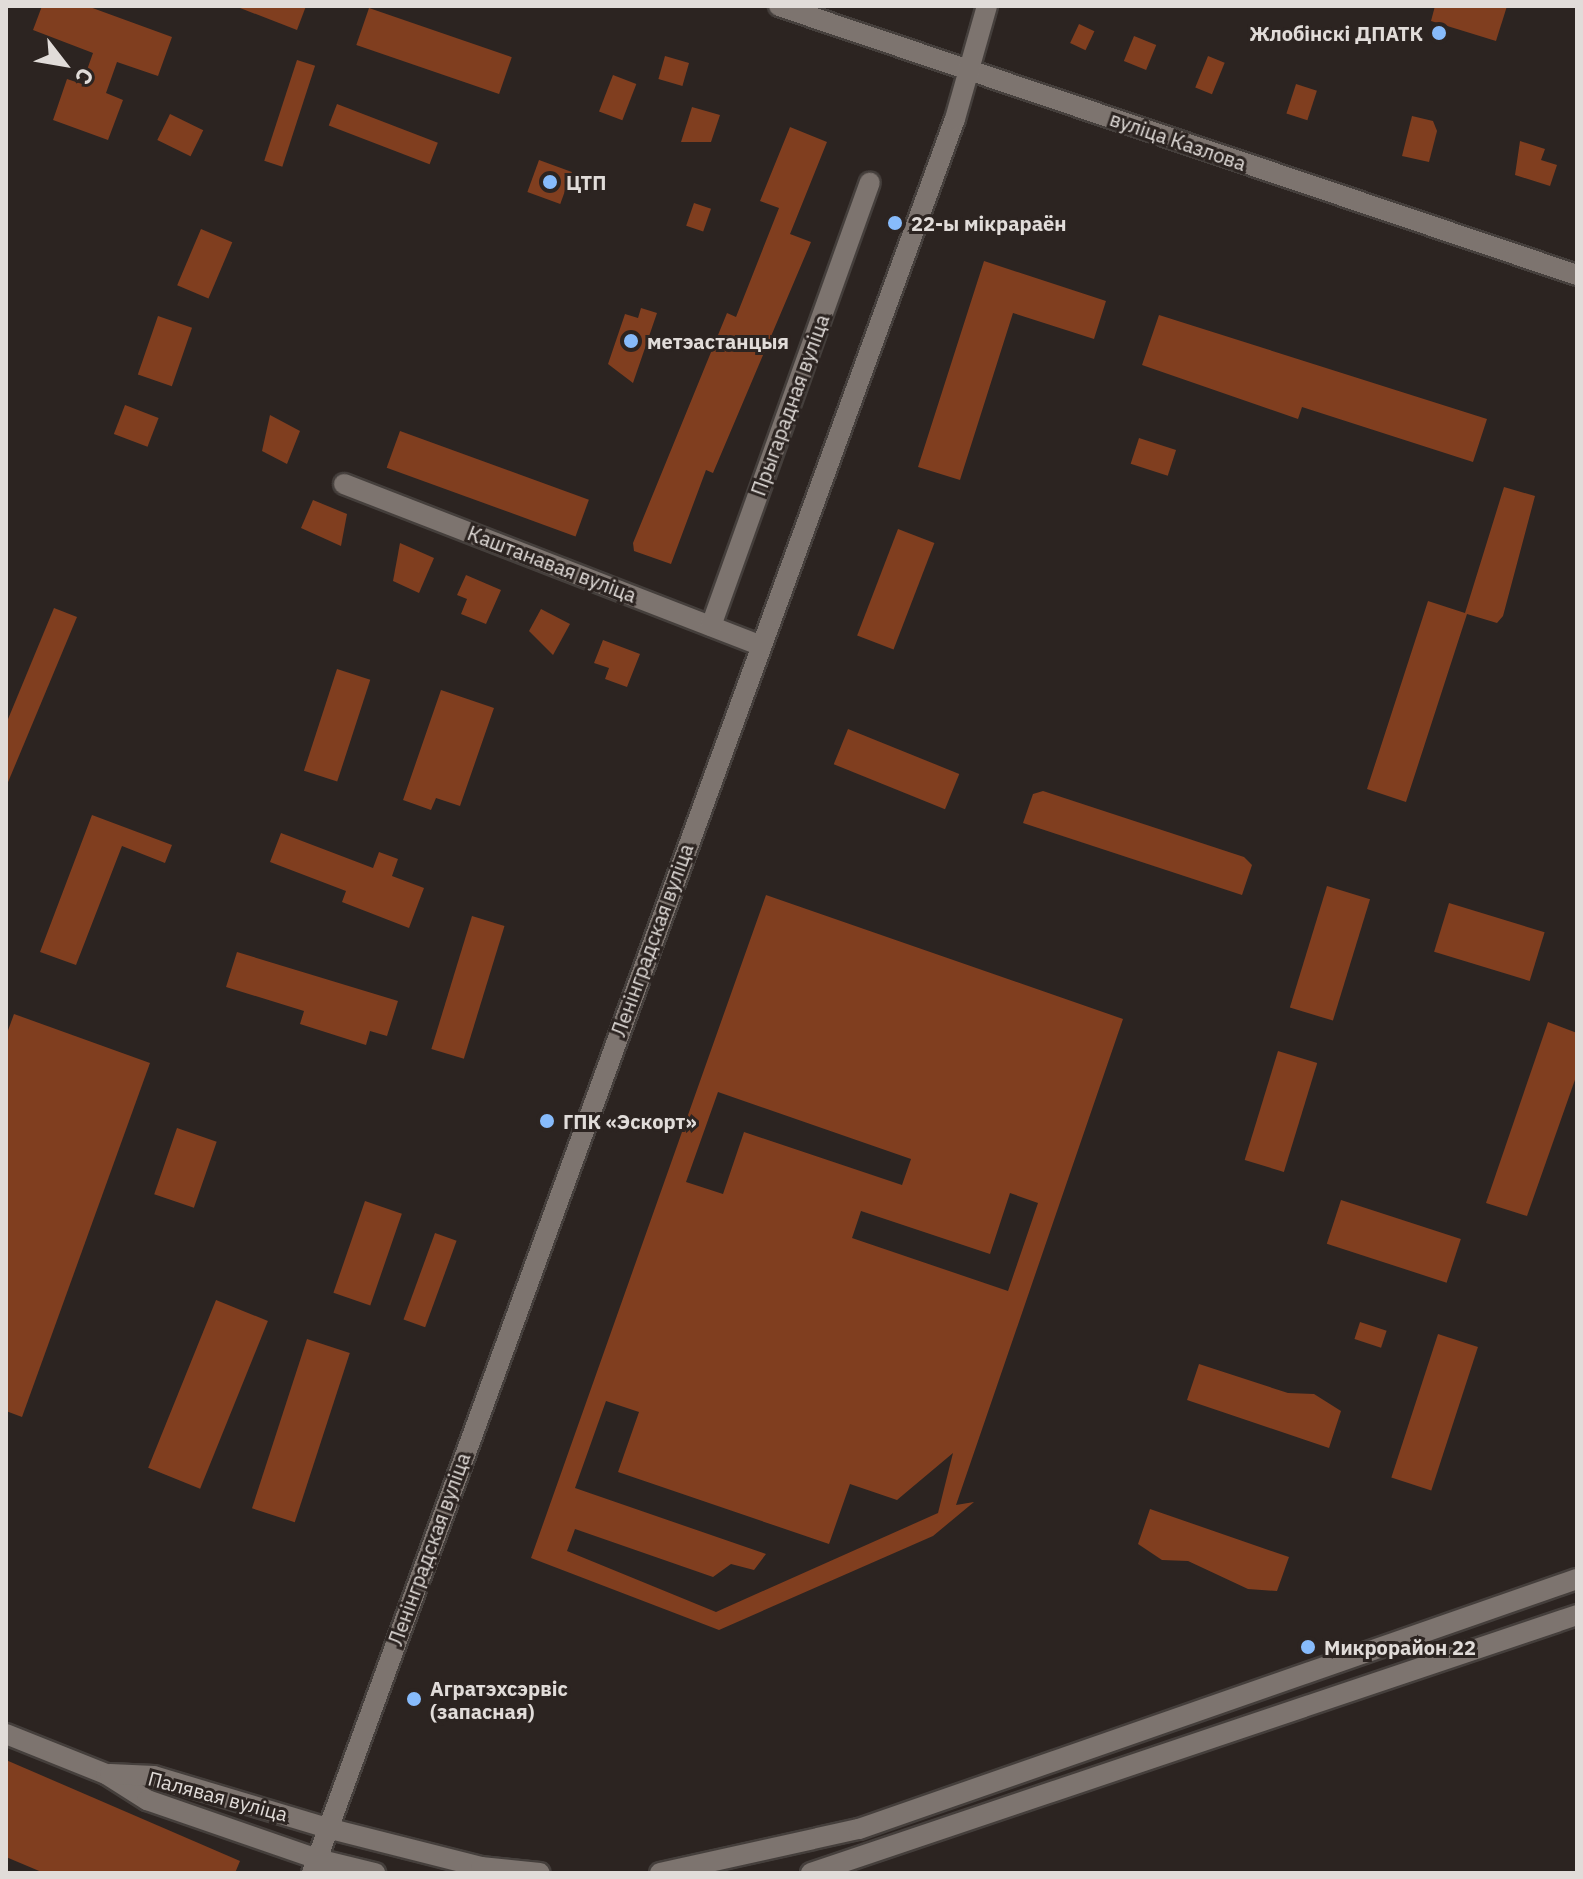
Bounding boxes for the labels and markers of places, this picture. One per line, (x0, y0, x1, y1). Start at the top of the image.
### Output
place label: Жлобінскі ДПАТК (1249, 21, 1423, 45)
marker: Жлобінскі ДПАТК (1430, 24, 1448, 42)
place label: ЦТП (566, 170, 606, 194)
marker: ЦТП (541, 173, 559, 191)
place label: 22-ы мікрараён (911, 211, 1066, 235)
marker: 22-ы мікрараён (886, 214, 904, 232)
place label: метэастанцыя (647, 329, 789, 353)
marker: метэастанцыя (622, 332, 640, 350)
place label: ГПК «Эскорт» (563, 1109, 697, 1133)
marker: ГПК «Эскорт» (538, 1112, 556, 1130)
place label: Микрорайон 22 (1324, 1635, 1476, 1659)
marker: Микрорайон 22 (1299, 1638, 1317, 1656)
place label: Агратэхсэрвіс (запасная) (430, 1676, 568, 1723)
marker: Агратэхсэрвіс (запасная) (405, 1690, 423, 1708)

